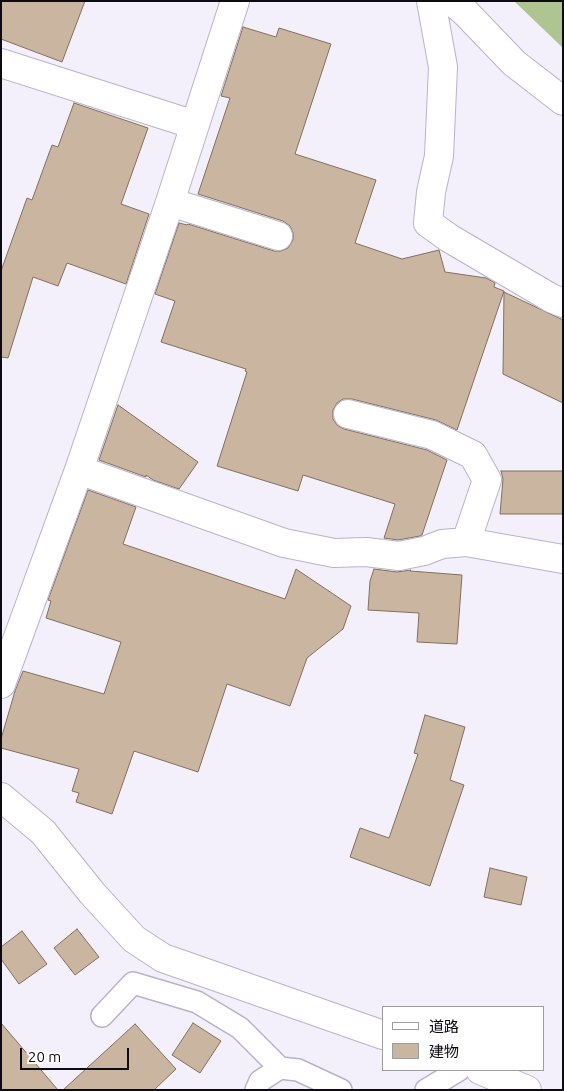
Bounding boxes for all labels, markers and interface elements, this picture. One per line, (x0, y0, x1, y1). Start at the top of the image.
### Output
legend (382, 1006, 544, 1071)
text: 道路 (429, 1018, 459, 1035)
scale bar (22, 1038, 131, 1070)
text: 建物 (429, 1043, 459, 1060)
text: 20 m (28, 1048, 61, 1065)

